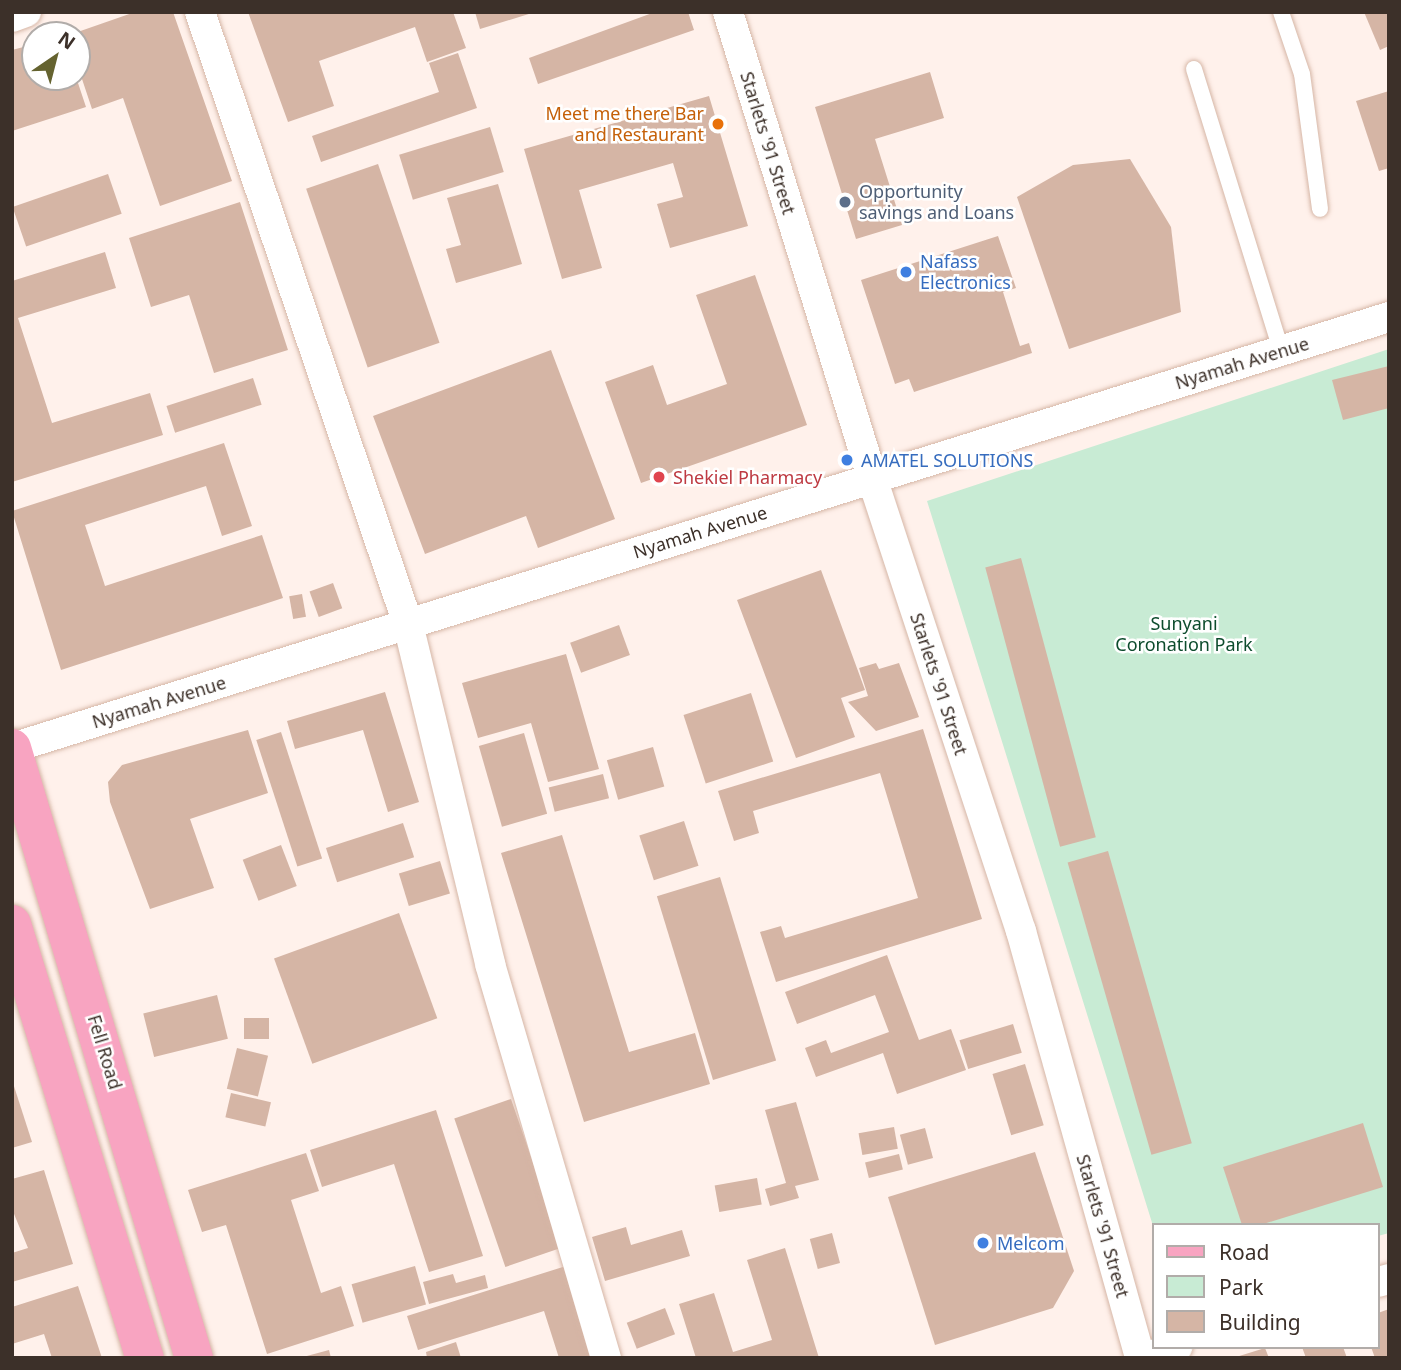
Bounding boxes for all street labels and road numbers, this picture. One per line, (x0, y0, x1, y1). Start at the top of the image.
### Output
street label: Starlets '91 Street (736, 69, 800, 217)
street label: Nyamah Avenue (1172, 332, 1312, 394)
street label: Nyamah Avenue (630, 501, 770, 563)
street label: Starlets '91 Street (906, 610, 972, 758)
street label: Nyamah Avenue (89, 671, 229, 733)
street label: Fell Road (83, 1012, 127, 1092)
street label: Starlets '91 Street (1072, 1152, 1134, 1300)

